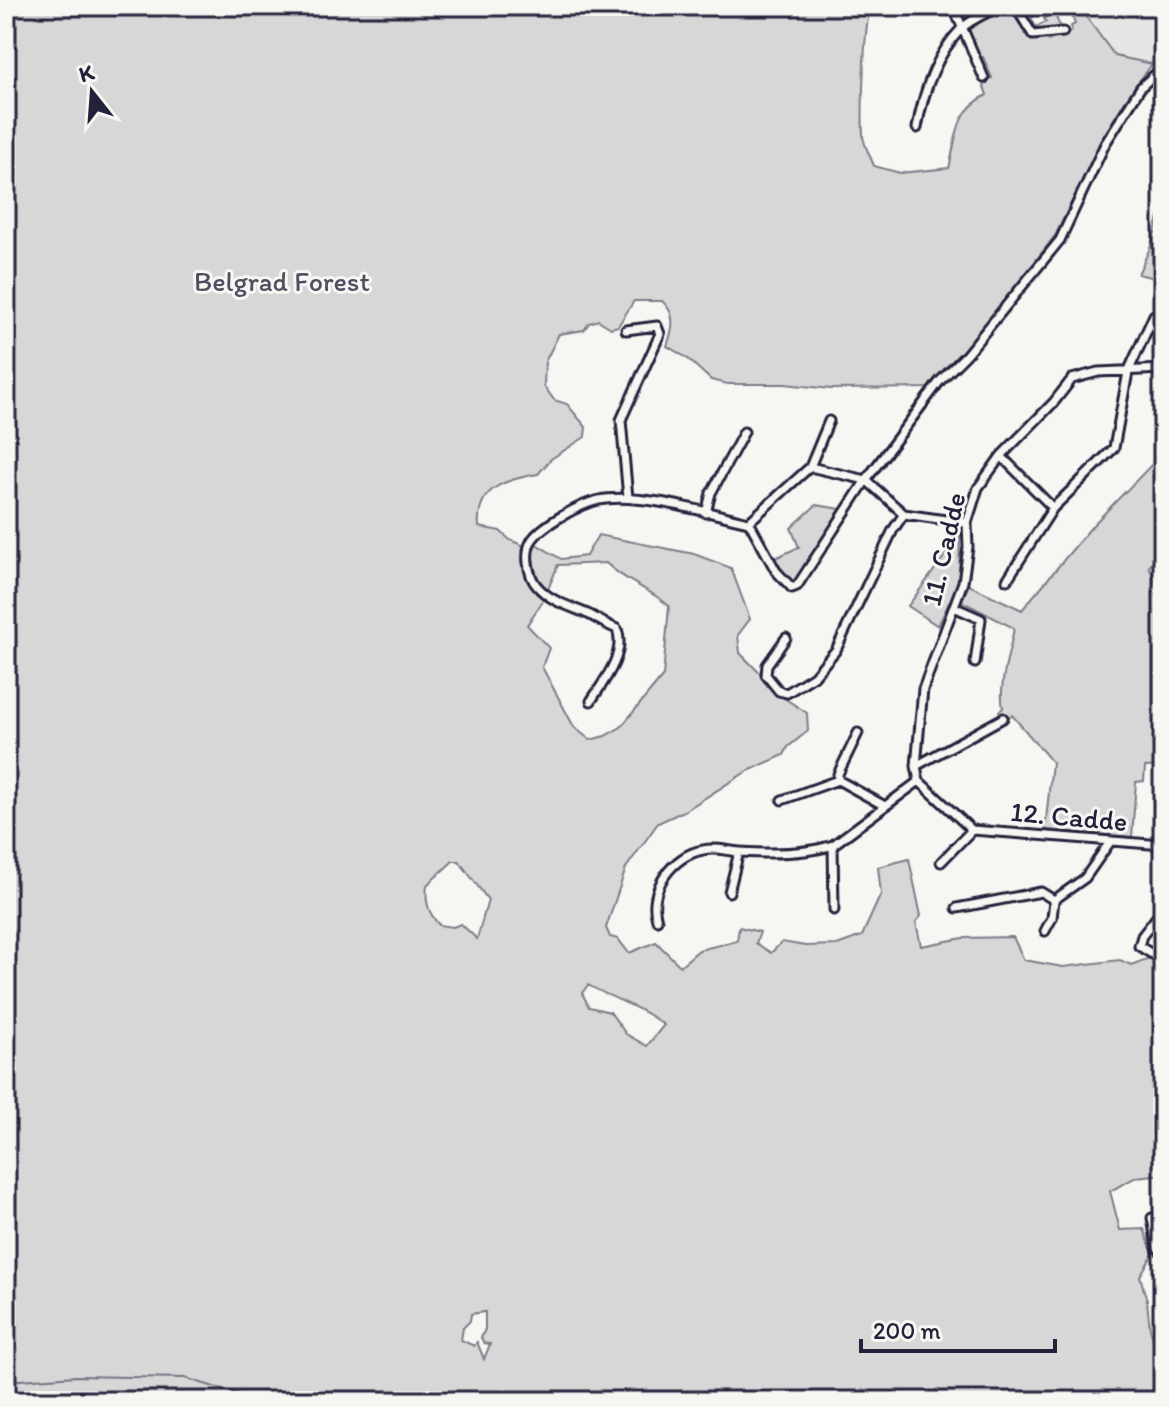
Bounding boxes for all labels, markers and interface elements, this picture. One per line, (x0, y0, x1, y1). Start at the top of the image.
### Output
north arrow (52, 52, 132, 132)
text: K (76, 58, 98, 88)
park label: Belgrad Forest (194, 264, 370, 298)
street label: 11. Cadde (913, 489, 973, 609)
street label: 12. Cadde (1009, 794, 1129, 838)
scale bar (861, 1303, 1055, 1353)
text: 200 m (873, 1316, 941, 1345)

